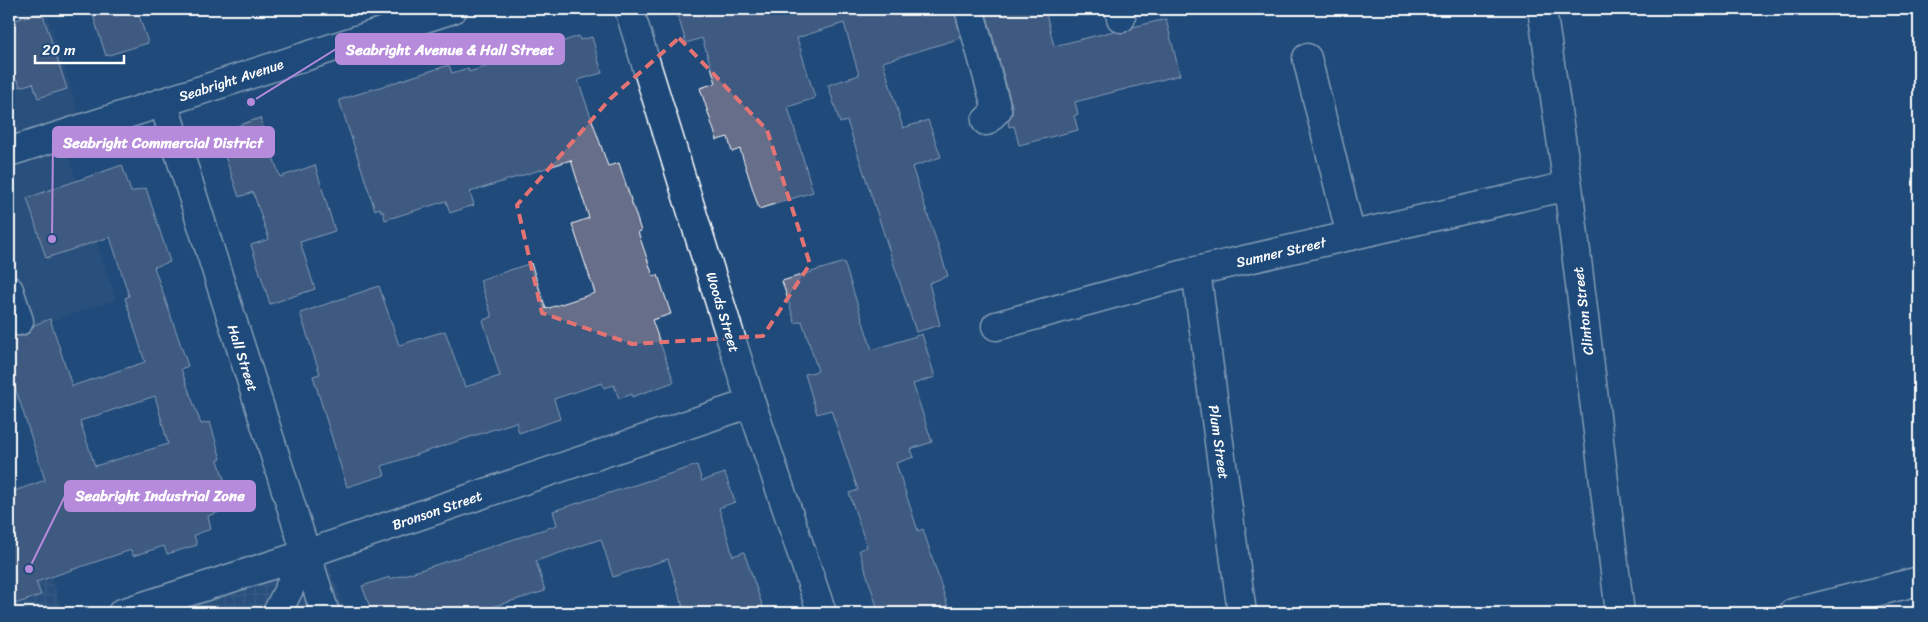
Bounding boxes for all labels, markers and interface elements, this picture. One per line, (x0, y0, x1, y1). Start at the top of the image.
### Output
scale bar (35, 32, 124, 64)
callout: Seabright Avenue & Hall Street (336, 34, 564, 64)
text: 20 m (42, 37, 76, 63)
text: Seabright Avenue & Hall Street (345, 37, 555, 63)
street label: Seabright Avenue (175, 52, 287, 109)
callout: Seabright Commercial District (53, 127, 274, 157)
text: Seabright Commercial District (62, 130, 264, 156)
street label: Sumner Street (1234, 230, 1330, 275)
street label: Clinton Street (1566, 265, 1601, 357)
street label: Woods Street (698, 269, 747, 356)
street label: Hall Street (220, 321, 265, 395)
street label: Plum Street (1201, 403, 1236, 481)
callout: Seabright Industrial Zone (65, 481, 255, 511)
text: Seabright Industrial Zone (74, 483, 245, 509)
street label: Bronson Street (389, 483, 486, 538)

